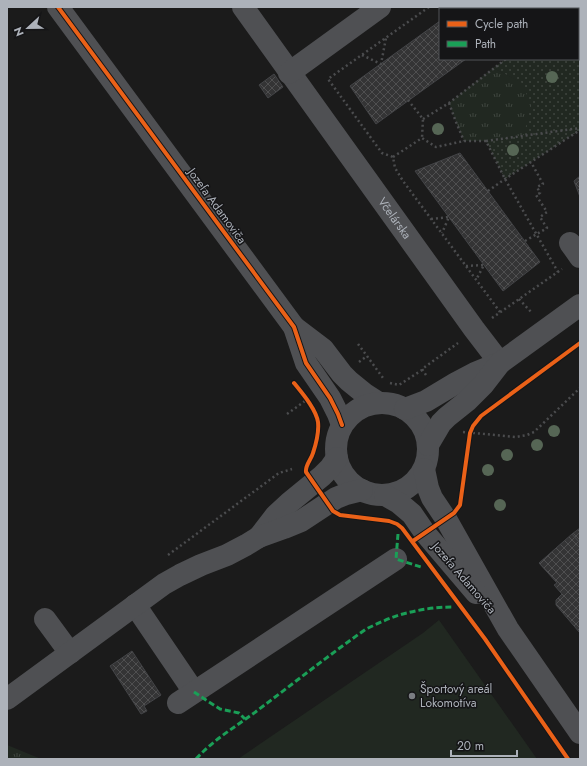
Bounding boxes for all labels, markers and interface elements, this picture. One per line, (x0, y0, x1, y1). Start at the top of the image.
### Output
north arrow (8, 8, 48, 48)
legend (439, 8, 579, 60)
text: Cycle path (475, 15, 528, 33)
text: N (10, 25, 28, 39)
text: Path (475, 35, 496, 53)
street label: Jozefa Adamoviča (182, 163, 251, 248)
street label: Včelárska (373, 194, 416, 243)
street label: Jozefa Adamoviča (426, 537, 500, 618)
place label: Športový areál Lokomotíva (420, 680, 492, 712)
marker: Športový areál Lokomotíva (407, 691, 417, 701)
scale bar (451, 732, 517, 758)
text: 20 m (457, 737, 484, 755)

